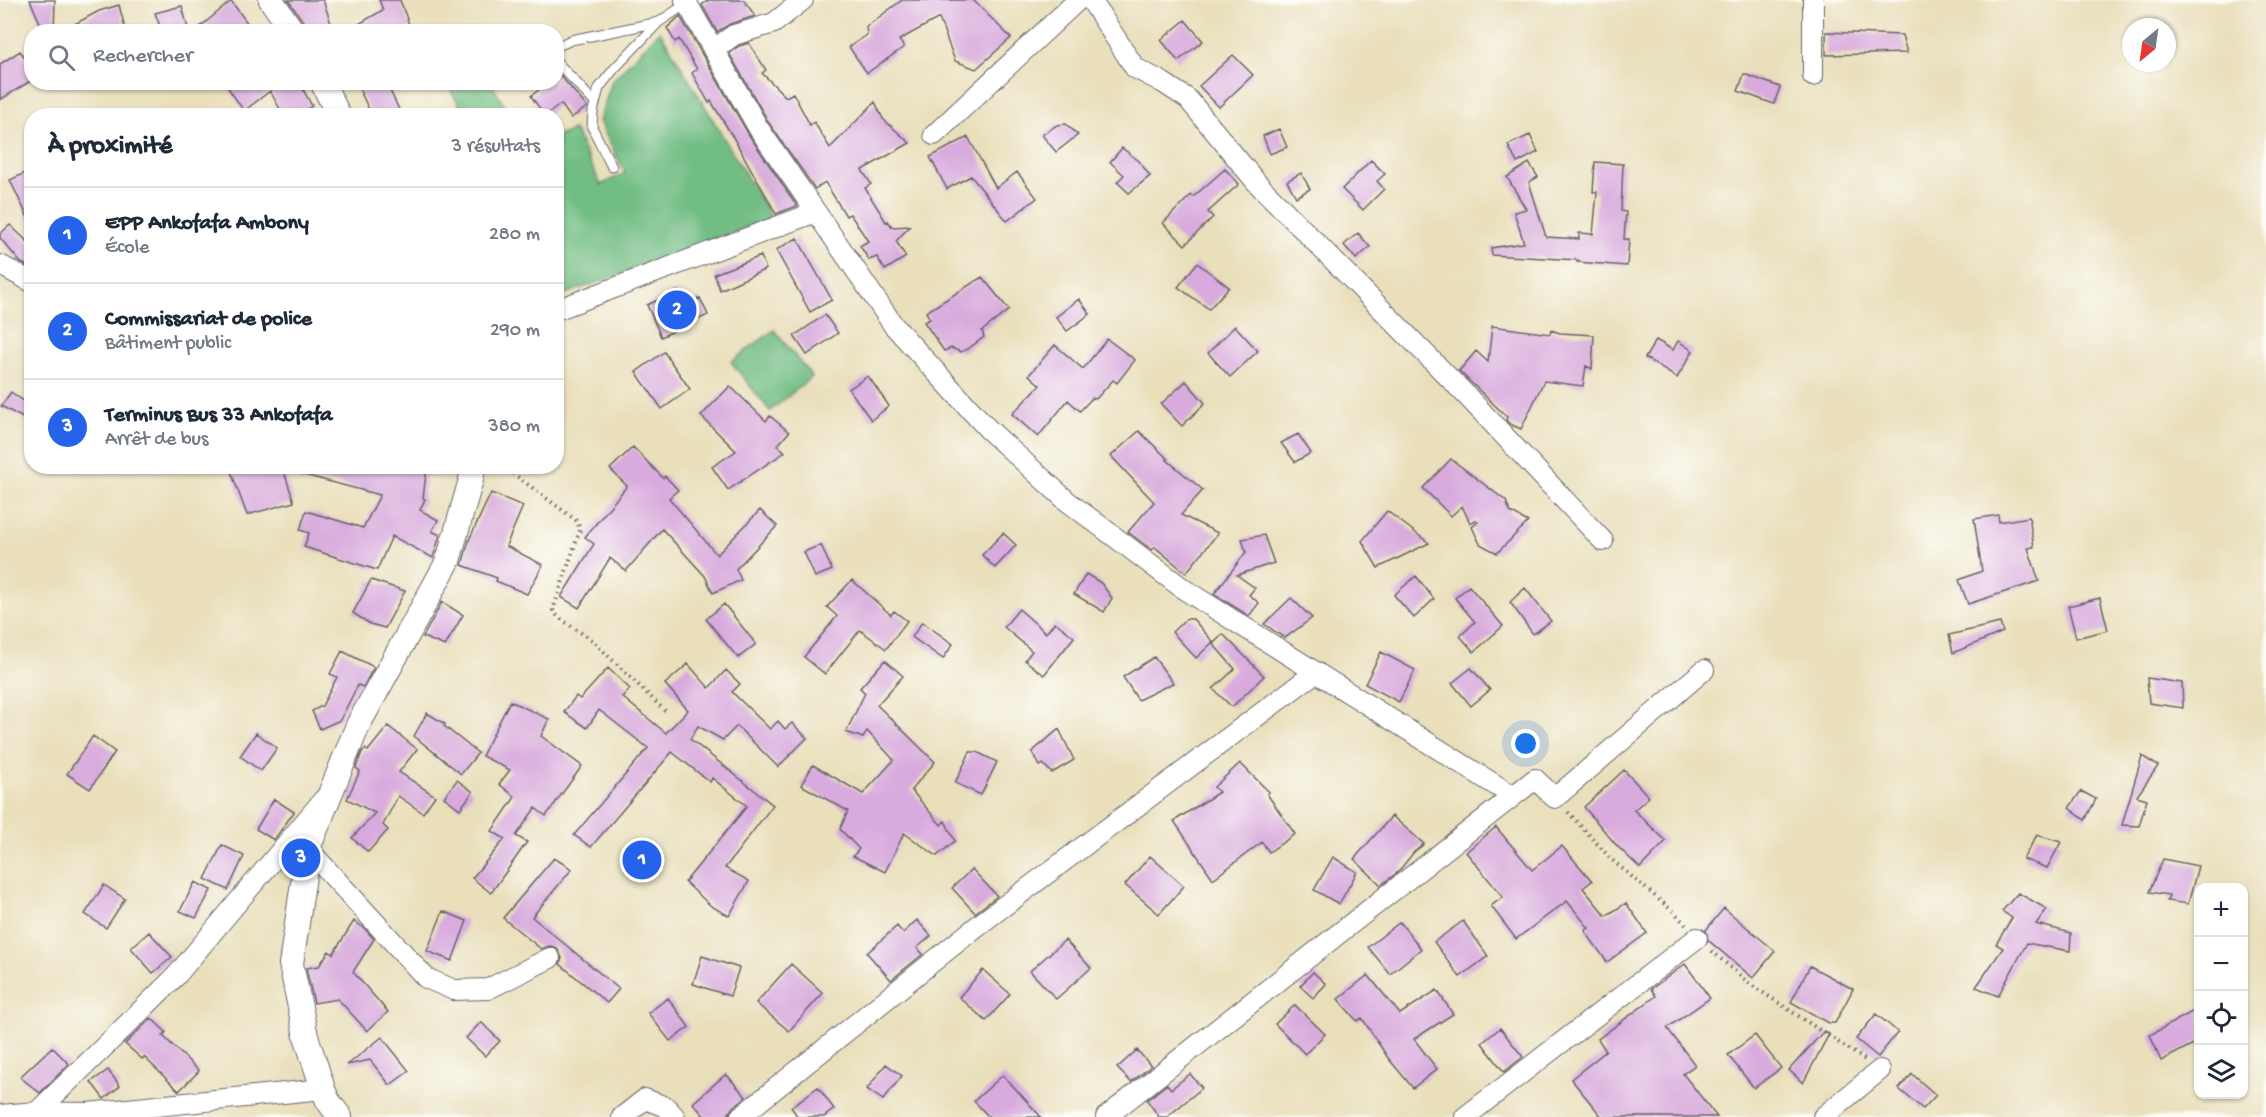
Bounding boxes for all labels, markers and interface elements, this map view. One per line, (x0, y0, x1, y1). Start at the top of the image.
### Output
north arrow (2122, 18, 2176, 72)
search box (24, 24, 564, 90)
icon: search (45, 41, 78, 74)
text: Rechercher (93, 44, 193, 70)
text: À proximité (48, 132, 172, 163)
text: 3 résultats (452, 136, 540, 159)
text: EPP Ankofafa Ambony (105, 211, 309, 237)
text: 1 (63, 224, 72, 247)
text: 280 m (489, 224, 540, 247)
text: École (105, 237, 149, 260)
pin: 2 (658, 288, 696, 332)
text: Commissariat de police (105, 307, 312, 333)
text: 2 (63, 320, 72, 343)
text: 290 m (490, 320, 540, 343)
text: Bâtiment public (105, 333, 231, 356)
text: Terminus Bus 33 Ankofafa (105, 403, 333, 429)
text: 3 (62, 416, 73, 439)
text: 380 m (488, 416, 540, 439)
text: Arrêt de bus (105, 429, 208, 452)
your location (1511, 729, 1540, 758)
pin: 3 (282, 836, 320, 880)
pin: 1 (622, 838, 662, 882)
map controls (2194, 883, 2248, 1099)
button: + (2194, 883, 2248, 937)
button: − (2194, 937, 2248, 991)
button: locate (2194, 991, 2248, 1045)
button: layers (2194, 1045, 2248, 1099)

